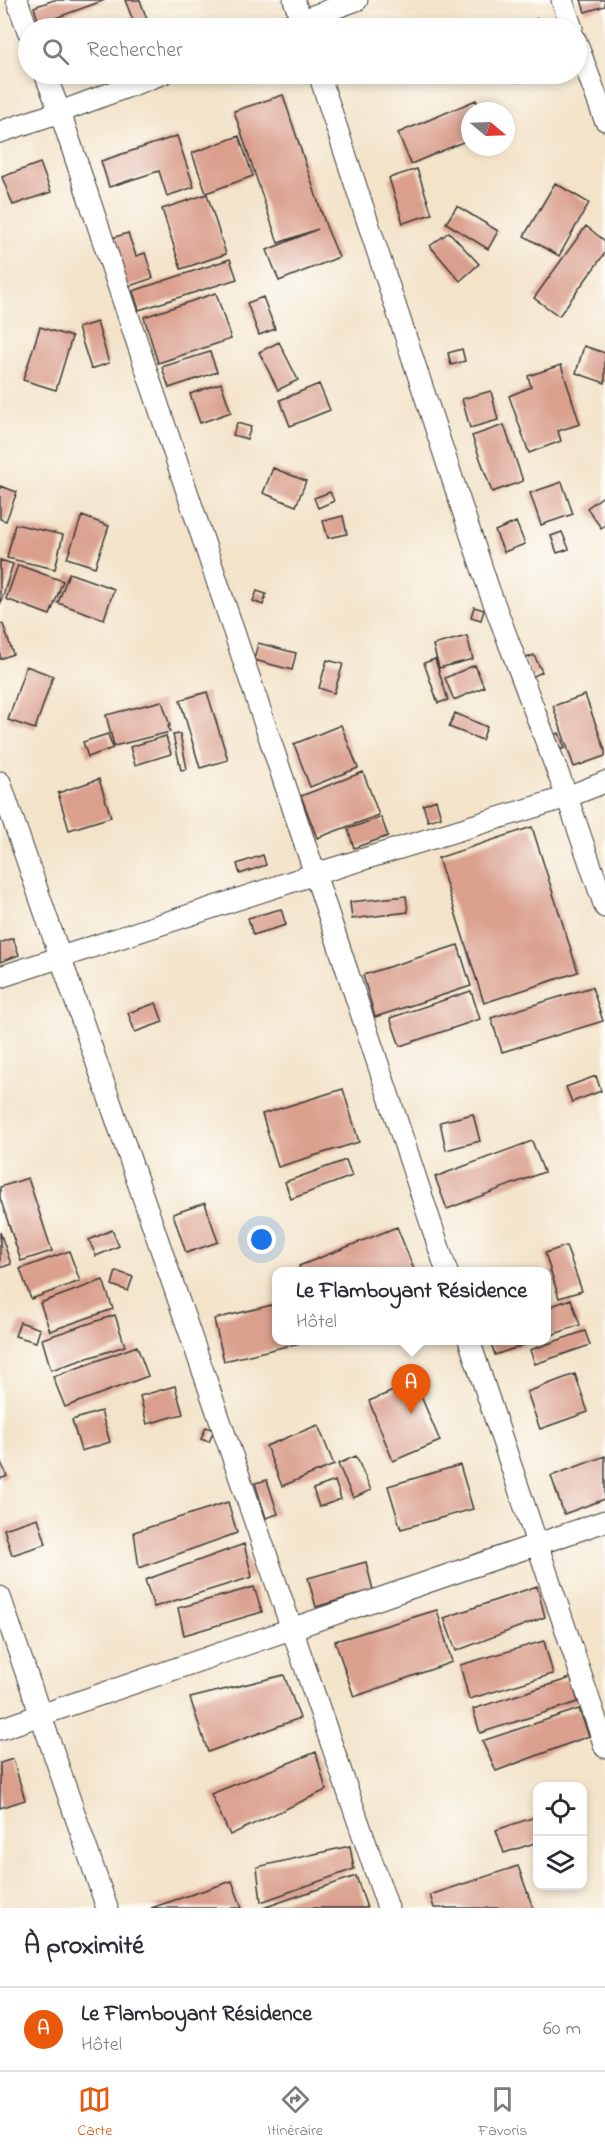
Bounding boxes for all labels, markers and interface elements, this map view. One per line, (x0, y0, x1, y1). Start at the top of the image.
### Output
search box (18, 18, 587, 84)
icon: search (39, 35, 72, 68)
text: Rechercher (87, 35, 183, 67)
north arrow (461, 102, 515, 156)
your location (247, 1225, 276, 1254)
popup (272, 1267, 551, 1345)
text: Le Flamboyant Résidence (296, 1276, 527, 1308)
text: Hôtel (296, 1308, 337, 1337)
pin: A (392, 1364, 430, 1414)
map controls (533, 1782, 587, 1890)
button: locate (533, 1782, 587, 1836)
button: layers (533, 1836, 587, 1890)
text: À proximité (24, 1928, 144, 1966)
text: Le Flamboyant Résidence (81, 1999, 312, 2031)
text: A (37, 2015, 50, 2044)
text: 60 m (543, 2015, 581, 2044)
text: Hôtel (81, 2031, 122, 2060)
tab: Carte (77, 2083, 112, 2143)
tab: Itinéraire (267, 2083, 323, 2143)
tab: Favoris (478, 2083, 528, 2143)

